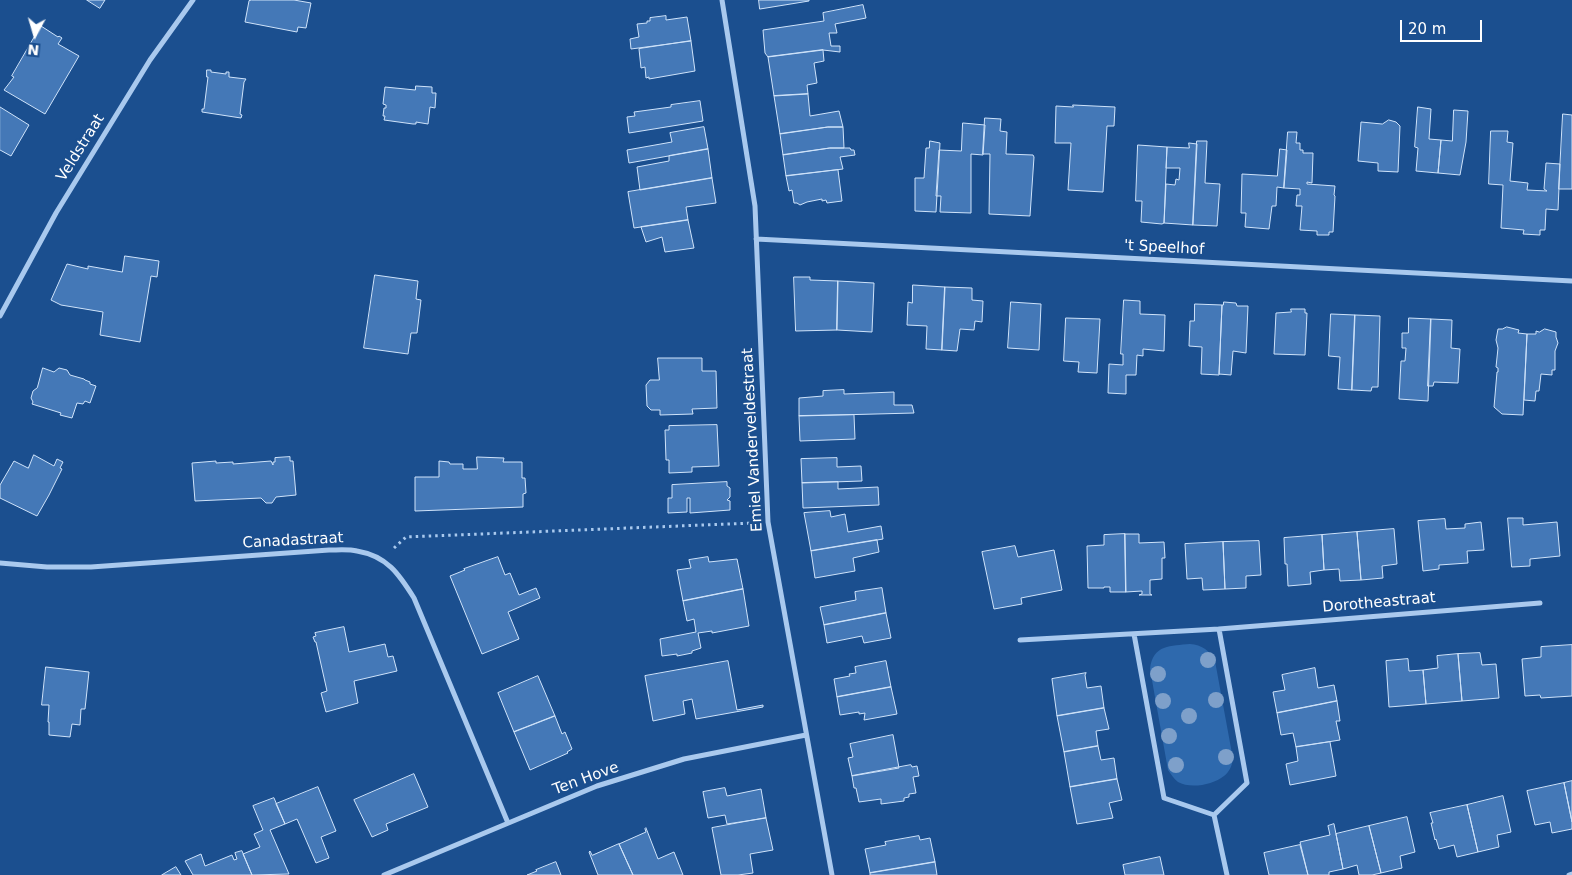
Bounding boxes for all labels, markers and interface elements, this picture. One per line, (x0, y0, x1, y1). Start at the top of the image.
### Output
north arrow (10, 10, 60, 60)
scale bar (1402, 10, 1484, 42)
text: 20 m (1408, 20, 1446, 38)
text: N (27, 41, 40, 58)
street label: Veldstraat (53, 111, 109, 185)
street label: 't Speelhof (1123, 237, 1205, 259)
street label: Emiel Vanderveldestraat (739, 348, 767, 532)
street label: Canadastraat (242, 529, 344, 553)
street label: Dorotheastraat (1322, 589, 1436, 617)
street label: Ten Hove (551, 759, 621, 799)

